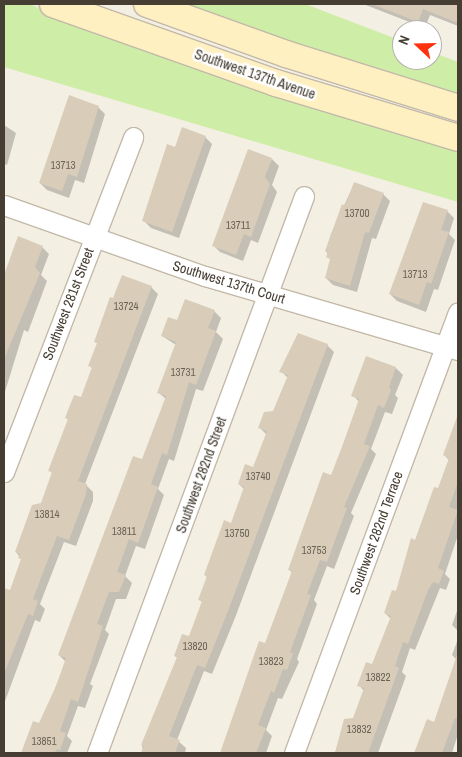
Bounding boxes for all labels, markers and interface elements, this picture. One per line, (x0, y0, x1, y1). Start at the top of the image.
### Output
north arrow (392, 20, 442, 70)
text: N (394, 33, 414, 47)
street label: Southwest 137th Avenue (192, 45, 318, 103)
house number: 13713 (50, 158, 76, 172)
house number: 13700 (344, 206, 370, 220)
house number: 13711 (226, 218, 250, 232)
street label: Southwest 281st Street (39, 246, 97, 362)
street label: Southwest 137th Court (171, 257, 287, 307)
house number: 13713 (402, 267, 428, 281)
house number: 13724 (113, 299, 139, 313)
house number: 13731 (170, 365, 196, 379)
street label: Southwest 282nd Street (172, 415, 230, 535)
house number: 13740 (245, 469, 271, 483)
street label: Southwest 282nd Terrace (346, 469, 406, 597)
house number: 13814 (34, 507, 60, 521)
house number: 13811 (112, 524, 136, 538)
house number: 13750 (224, 526, 250, 540)
house number: 13753 (301, 543, 327, 557)
house number: 13820 (182, 639, 208, 653)
house number: 13823 (258, 654, 284, 668)
house number: 13822 (365, 670, 391, 684)
house number: 13832 (346, 722, 372, 736)
house number: 13851 (31, 734, 57, 748)

